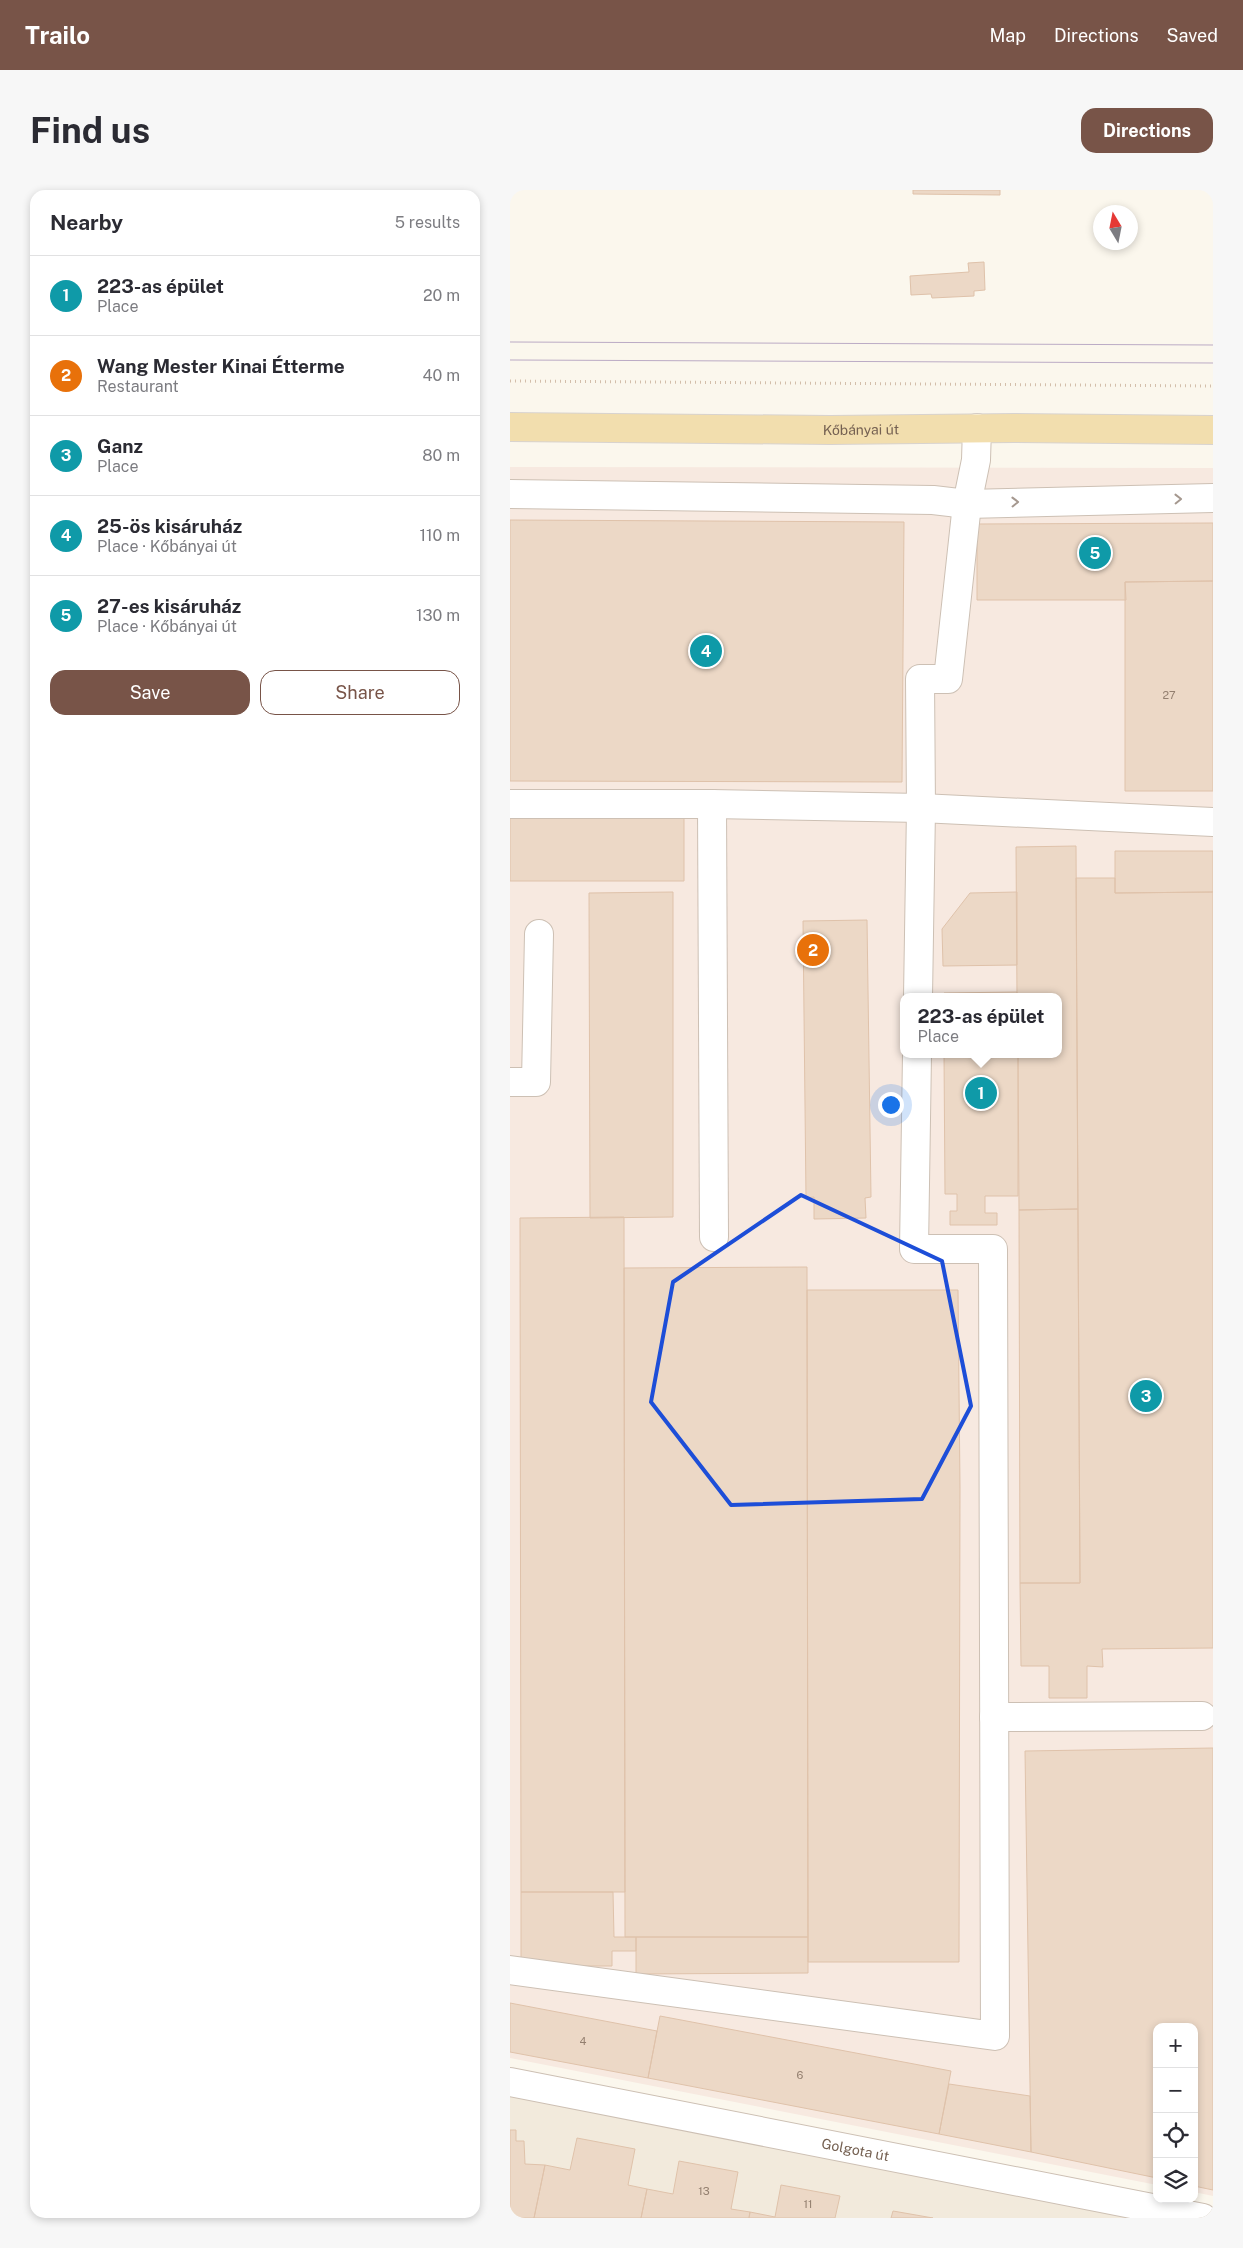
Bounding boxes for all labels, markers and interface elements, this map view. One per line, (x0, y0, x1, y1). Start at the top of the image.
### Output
text: Trailo (25, 21, 90, 49)
text: Map (989, 25, 1026, 46)
text: Directions (1054, 25, 1139, 46)
text: Saved (1167, 25, 1218, 46)
button: Directions (1081, 108, 1213, 153)
text: Find us (30, 110, 150, 151)
north arrow (1093, 205, 1138, 250)
text: Nearby (50, 210, 123, 235)
text: 5 results (395, 213, 460, 232)
text: 223-as épület (97, 275, 224, 297)
text: 1 (63, 286, 69, 305)
text: 20 m (423, 286, 460, 305)
text: Place (97, 297, 139, 316)
text: Wang Mester Kinai Étterme (97, 355, 345, 377)
text: 2 (61, 366, 71, 385)
text: 40 m (422, 366, 460, 385)
text: Restaurant (97, 377, 179, 396)
street label: Kőbányai út (823, 421, 899, 438)
text: Ganz (97, 435, 143, 457)
text: 3 (61, 446, 71, 465)
text: 80 m (422, 446, 460, 465)
text: Place (97, 457, 139, 476)
one-way arrow (1174, 494, 1182, 504)
one-way arrow (1011, 496, 1019, 507)
text: 25-ös kisáruház (97, 515, 242, 537)
text: 4 (61, 526, 71, 545)
text: 110 m (419, 526, 460, 545)
pin: 5 (1079, 534, 1111, 572)
text: Place · Kőbányai út (97, 537, 237, 556)
text: 27-es kisáruház (97, 595, 241, 617)
text: 5 (61, 606, 71, 625)
text: 130 m (416, 606, 460, 625)
text: Place · Kőbányai út (97, 617, 237, 636)
pin: 4 (690, 632, 722, 670)
button: Save (50, 670, 250, 715)
button: Share (260, 670, 460, 715)
house number: 27 (1162, 689, 1176, 701)
pin: 2 (797, 931, 829, 969)
popup (900, 993, 1062, 1058)
text: 223-as épület (918, 1005, 1045, 1027)
text: Place (918, 1027, 959, 1046)
pin: 1 (965, 1074, 997, 1112)
your location (878, 1092, 904, 1118)
pin: 3 (1130, 1377, 1162, 1415)
map controls (1153, 2023, 1198, 2203)
button: + (1153, 2023, 1198, 2068)
house number: 4 (580, 2035, 587, 2047)
button: − (1153, 2068, 1198, 2113)
house number: 6 (797, 2069, 804, 2081)
button: locate (1153, 2113, 1198, 2158)
street label: Golgota út (820, 2135, 891, 2164)
button: layers (1153, 2158, 1198, 2203)
house number: 13 (698, 2185, 710, 2197)
house number: 11 (804, 2198, 812, 2210)

